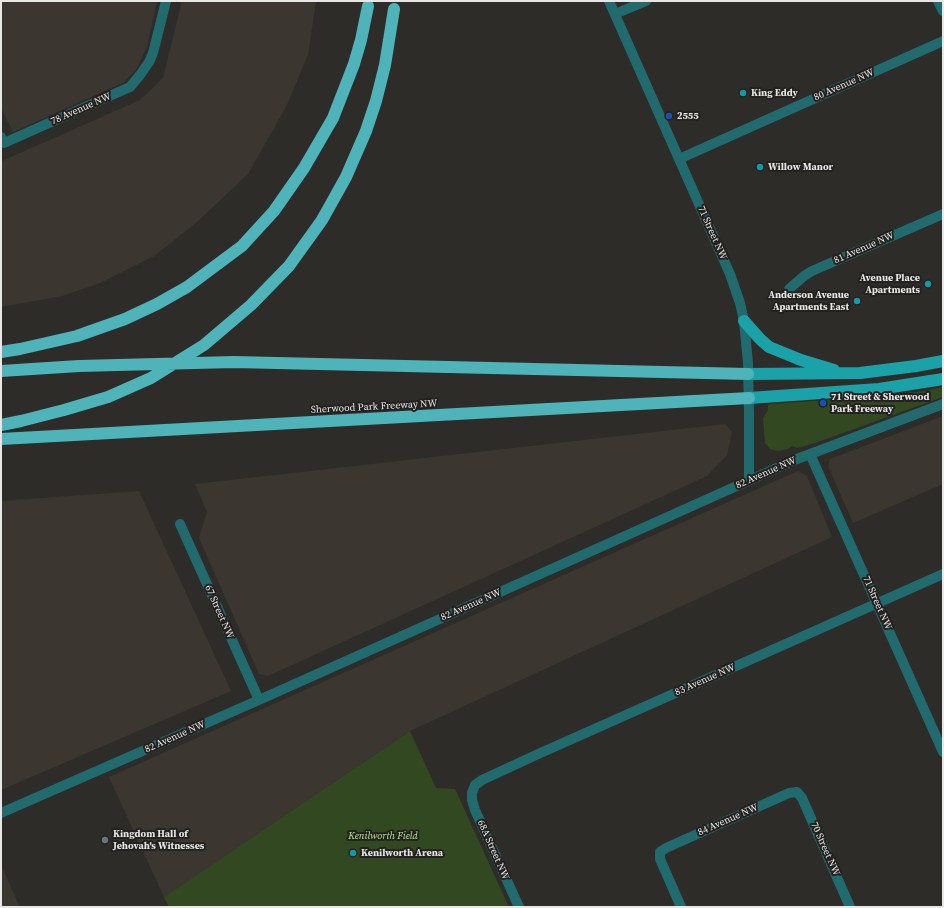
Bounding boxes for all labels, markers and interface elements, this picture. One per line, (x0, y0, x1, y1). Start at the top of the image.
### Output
street label: 80 Avenue NW (812, 66, 876, 104)
place label: King Eddy (751, 87, 798, 99)
marker: King Eddy (738, 88, 748, 98)
street label: 78 Avenue NW (49, 90, 113, 128)
place label: 2555 (677, 110, 699, 122)
marker: 2555 (664, 111, 674, 121)
place label: Willow Manor (768, 161, 833, 173)
marker: Willow Manor (755, 162, 765, 172)
street label: 71 Street NW (695, 204, 729, 262)
street label: 81 Avenue NW (832, 229, 896, 267)
place label: Avenue Place Apartments (859, 272, 920, 296)
marker: Avenue Place Apartments (923, 279, 933, 289)
place label: Anderson Avenue Apartments East (768, 289, 849, 312)
marker: Anderson Avenue Apartments East (852, 296, 862, 306)
place label: 71 Street & Sherwood Park Freeway (831, 391, 929, 414)
street label: Sherwood Park Freeway NW (311, 398, 437, 416)
marker: 71 Street & Sherwood Park Freeway (818, 398, 828, 408)
street label: 82 Avenue NW (734, 454, 798, 492)
street label: 71 Street NW (860, 574, 894, 632)
street label: 67 Street NW (202, 583, 236, 641)
street label: 82 Avenue NW (439, 586, 503, 624)
street label: 83 Avenue NW (673, 661, 737, 699)
street label: 82 Avenue NW (143, 718, 207, 756)
street label: 84 Avenue NW (696, 801, 760, 839)
street label: 68A Street NW (474, 818, 512, 882)
street label: 70 Street NW (808, 820, 842, 878)
place label: Kingdom Hall of Jehovah's Witnesses (113, 828, 204, 852)
park label: Kenilworth Field (348, 830, 418, 842)
marker: Kingdom Hall of Jehovah's Witnesses (100, 835, 110, 845)
place label: Kenilworth Arena (361, 847, 443, 859)
marker: Kenilworth Arena (348, 848, 358, 858)

